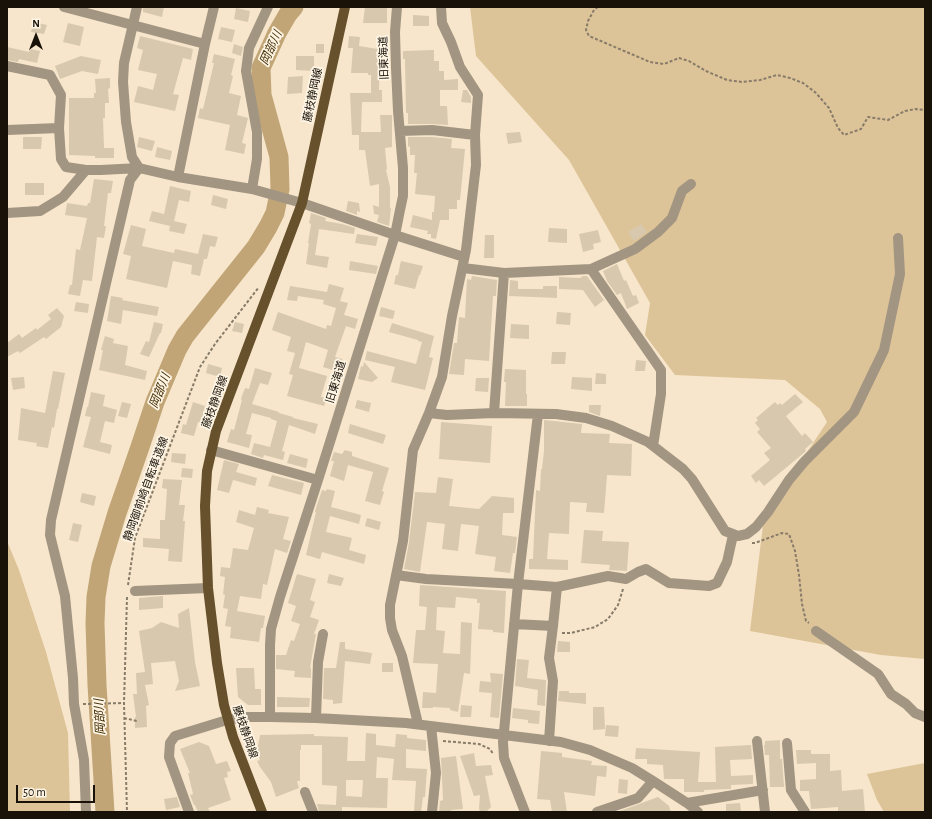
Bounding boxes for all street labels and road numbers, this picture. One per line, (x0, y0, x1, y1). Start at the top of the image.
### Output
street label: 旧東海道 (377, 36, 391, 80)
street label: 藤枝静岡線 (301, 67, 325, 123)
street label: 旧東海道 (323, 359, 349, 405)
street label: 藤枝静岡線 (199, 374, 231, 430)
street label: 静岡御前崎自転車道線 (121, 435, 171, 543)
street label: 藤枝静岡線 (230, 704, 260, 760)

